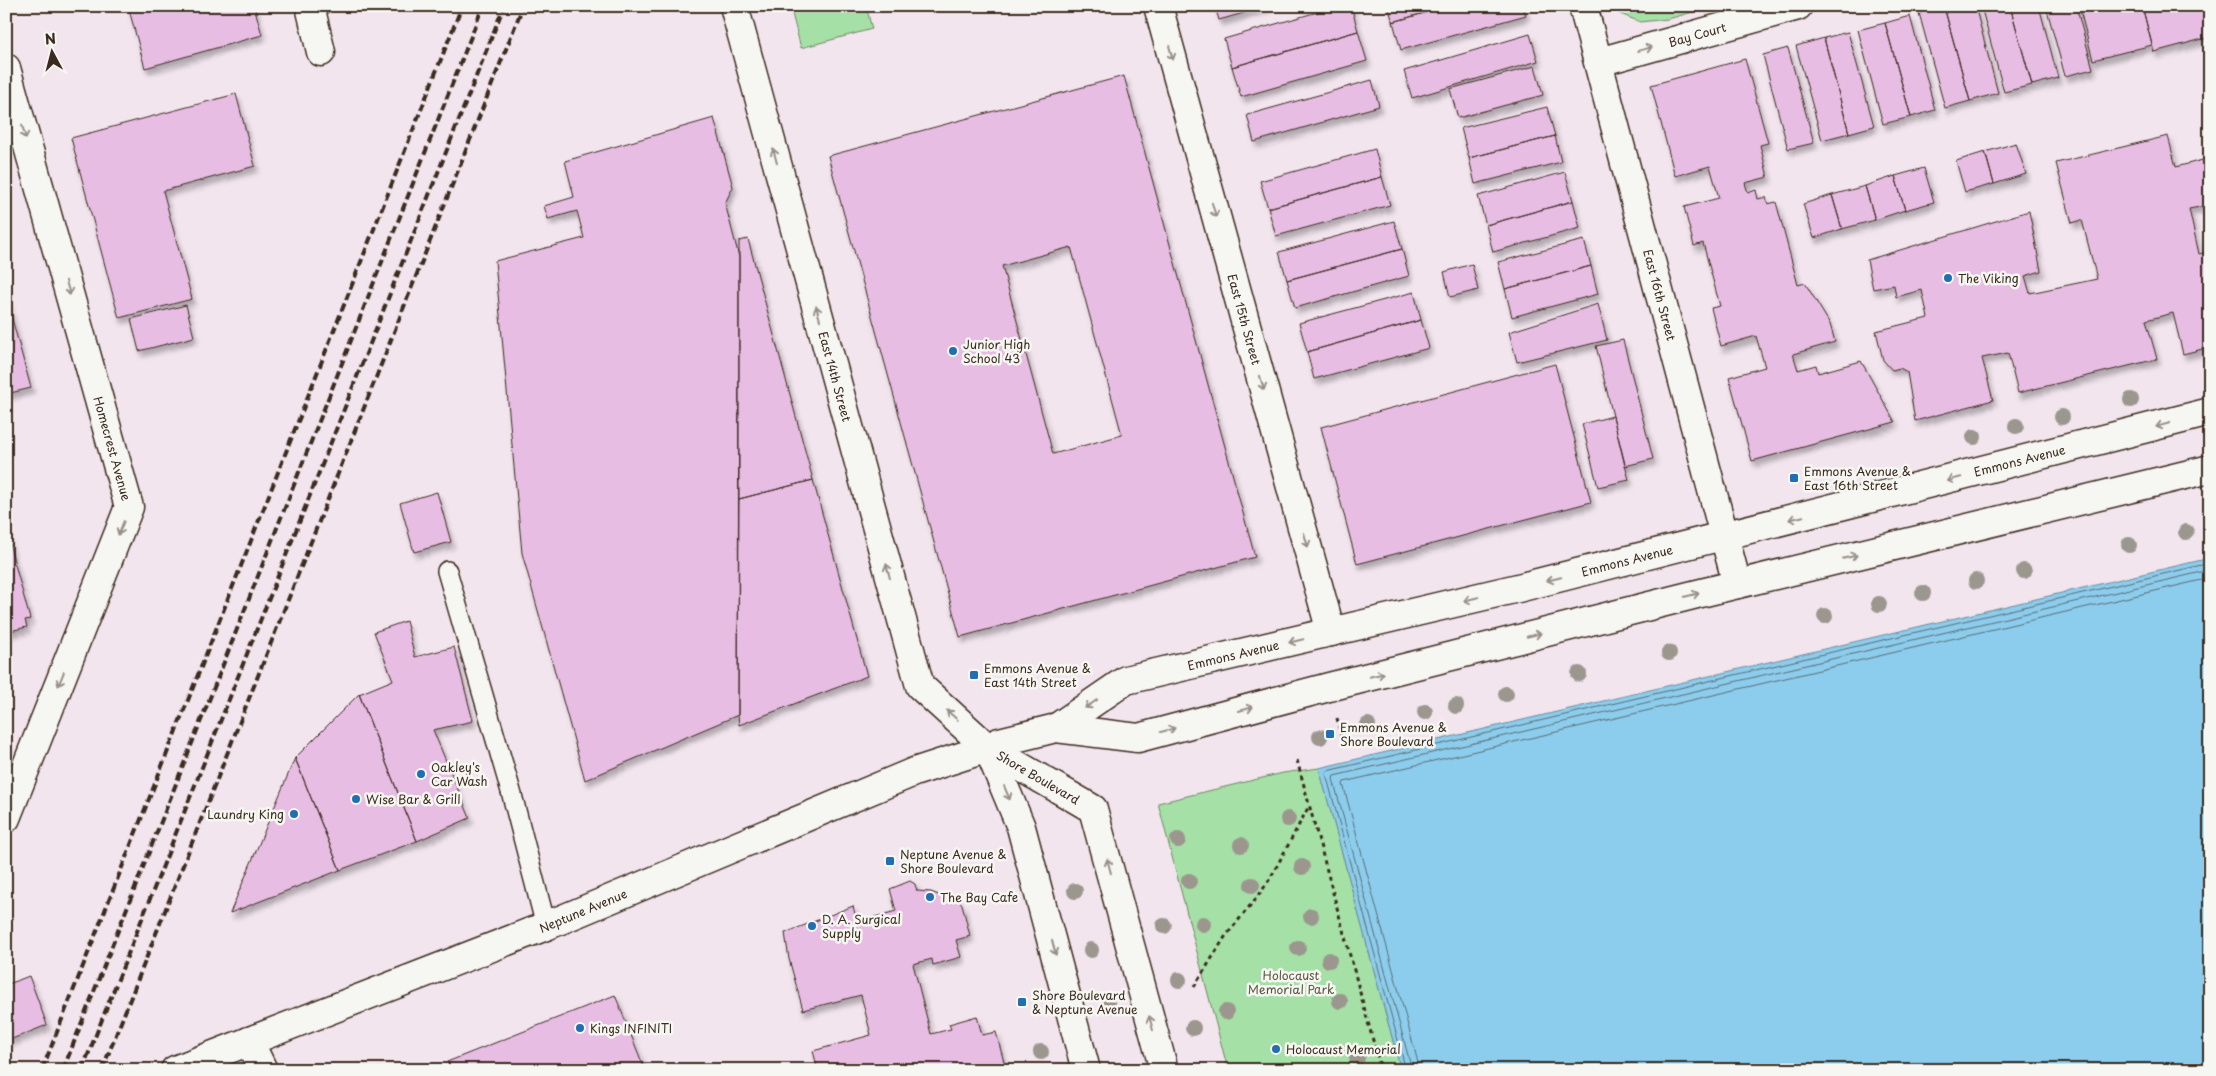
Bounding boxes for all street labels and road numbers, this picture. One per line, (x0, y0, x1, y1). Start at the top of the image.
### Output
street label: Bay Court (1666, 18, 1728, 51)
street label: East 16th Street (1639, 247, 1681, 343)
street label: East 15th Street (1223, 272, 1266, 367)
street label: East 14th Street (814, 329, 856, 424)
street label: Homecrest Avenue (89, 394, 136, 503)
street label: Emmons Avenue (1972, 440, 2068, 481)
street label: Emmons Avenue (1579, 540, 1675, 581)
street label: Emmons Avenue (1186, 635, 1281, 674)
street label: Shore Boulevard (993, 746, 1084, 809)
street label: Neptune Avenue (536, 884, 630, 937)

